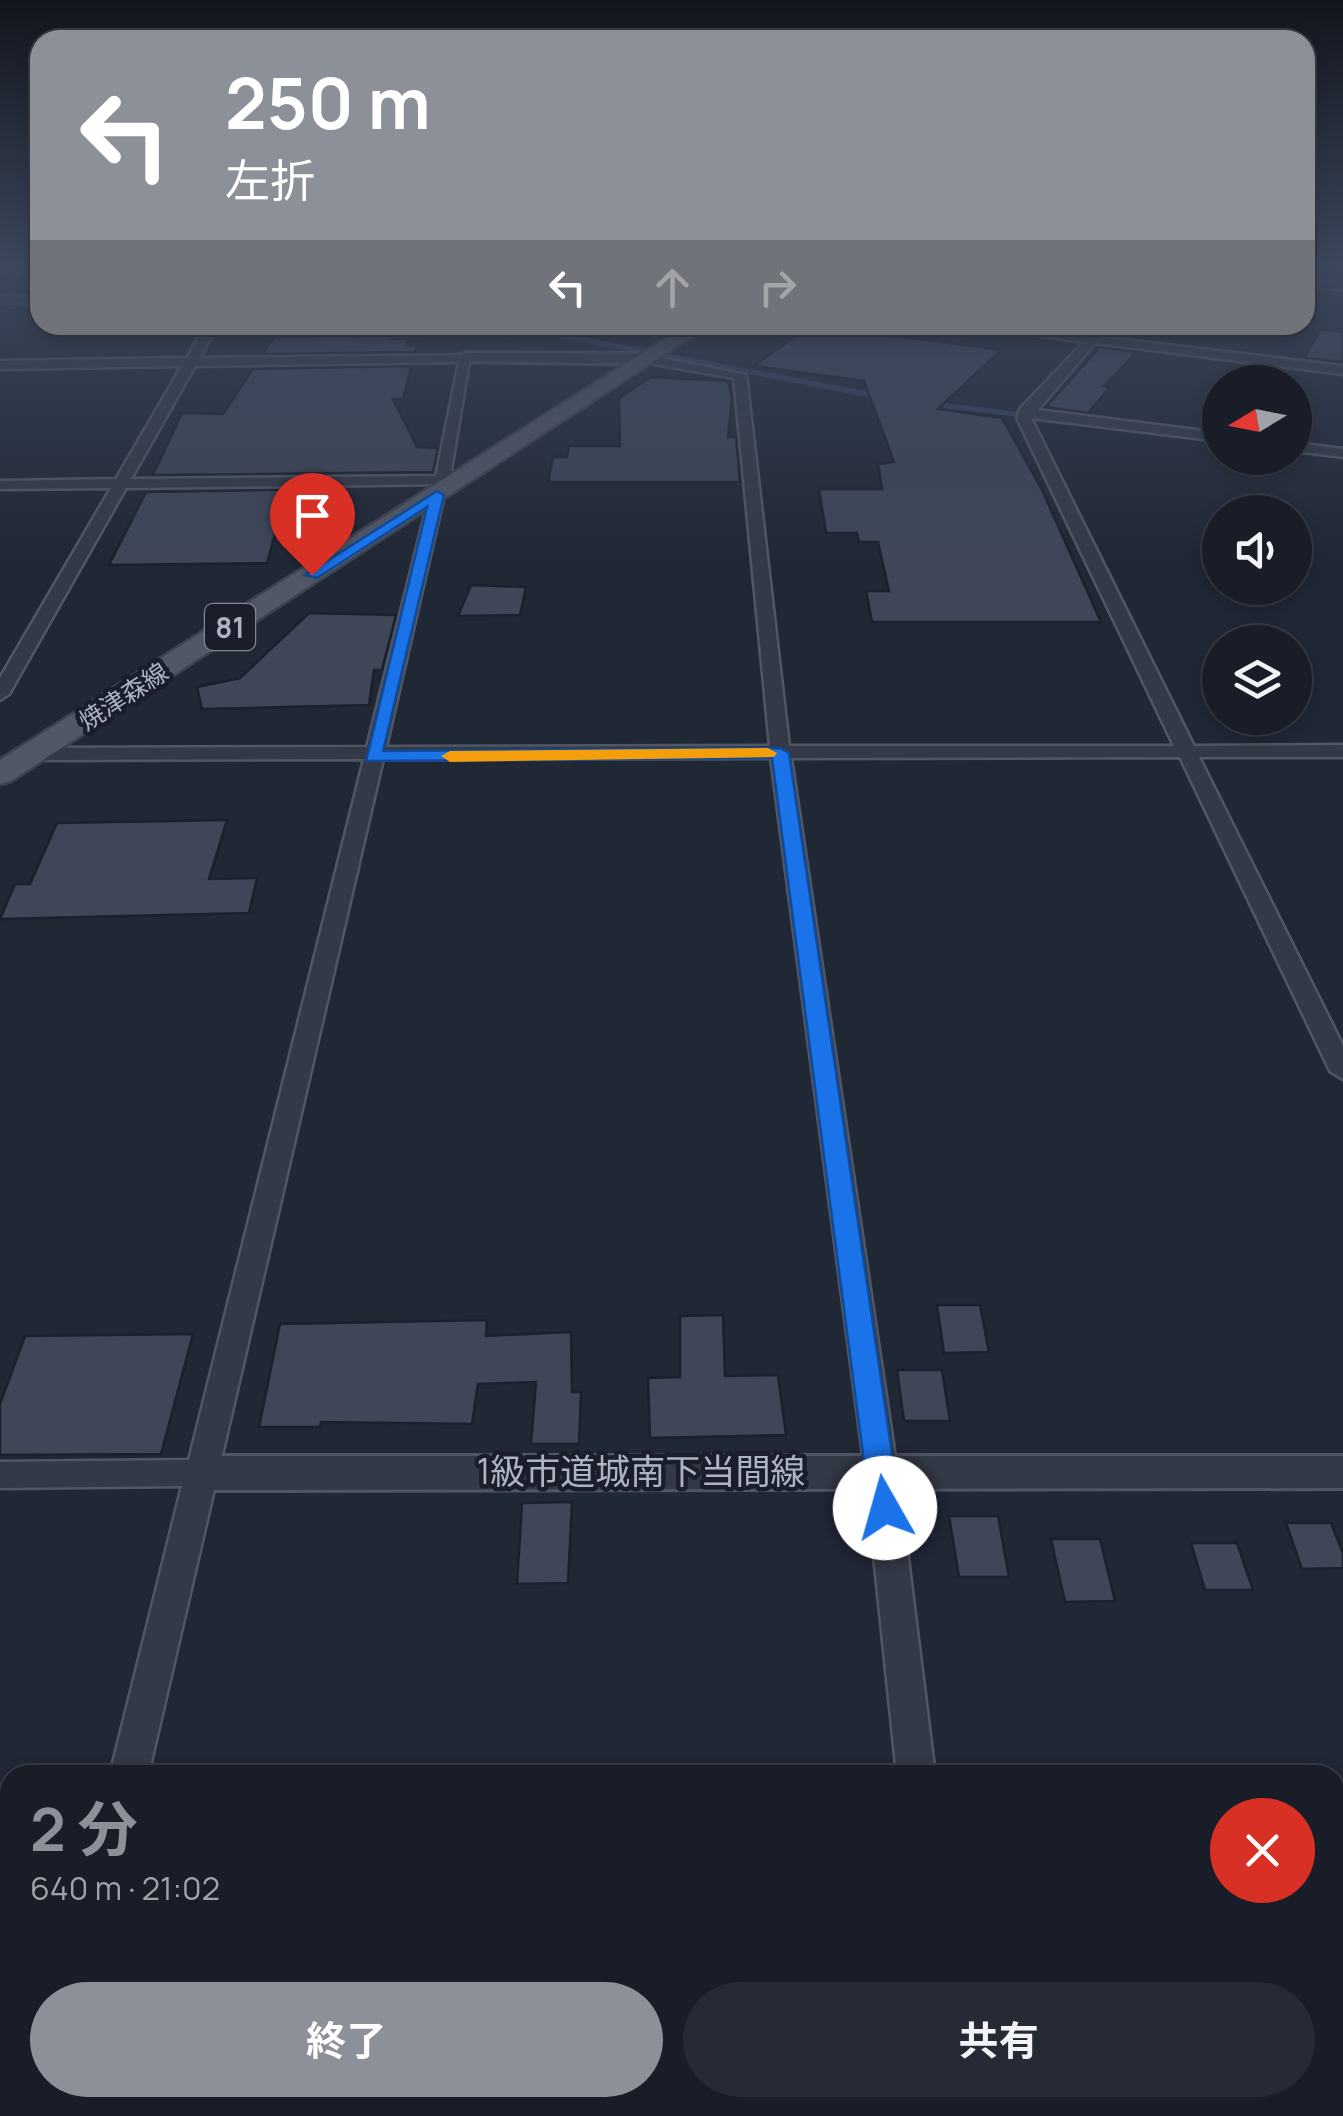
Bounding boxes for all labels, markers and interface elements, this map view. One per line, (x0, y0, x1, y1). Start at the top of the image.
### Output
text: 250 m (225, 54, 431, 150)
icon: left (60, 70, 190, 200)
text: 左折 (225, 149, 315, 211)
icon: left (540, 260, 595, 315)
icon: ahead (645, 260, 700, 315)
icon: right (750, 260, 805, 315)
north arrow (1202, 365, 1312, 475)
map controls (1202, 365, 1312, 735)
pin (270, 473, 355, 576)
icon: arrive (285, 488, 340, 543)
button: sound (1202, 495, 1312, 605)
road number: 81 (205, 604, 255, 650)
button: layers (1202, 625, 1312, 735)
street label: 焼津森線 (72, 654, 174, 738)
street label: 1級市道城南下当間線 (477, 1447, 805, 1495)
position arrow (833, 1456, 937, 1560)
text: 2 分 (30, 1787, 138, 1869)
button: close (1210, 1798, 1315, 1903)
text: 640 m · 21:02 (30, 1866, 220, 1910)
button: 終了 (30, 1982, 663, 2097)
button: 共有 (683, 1982, 1315, 2097)

